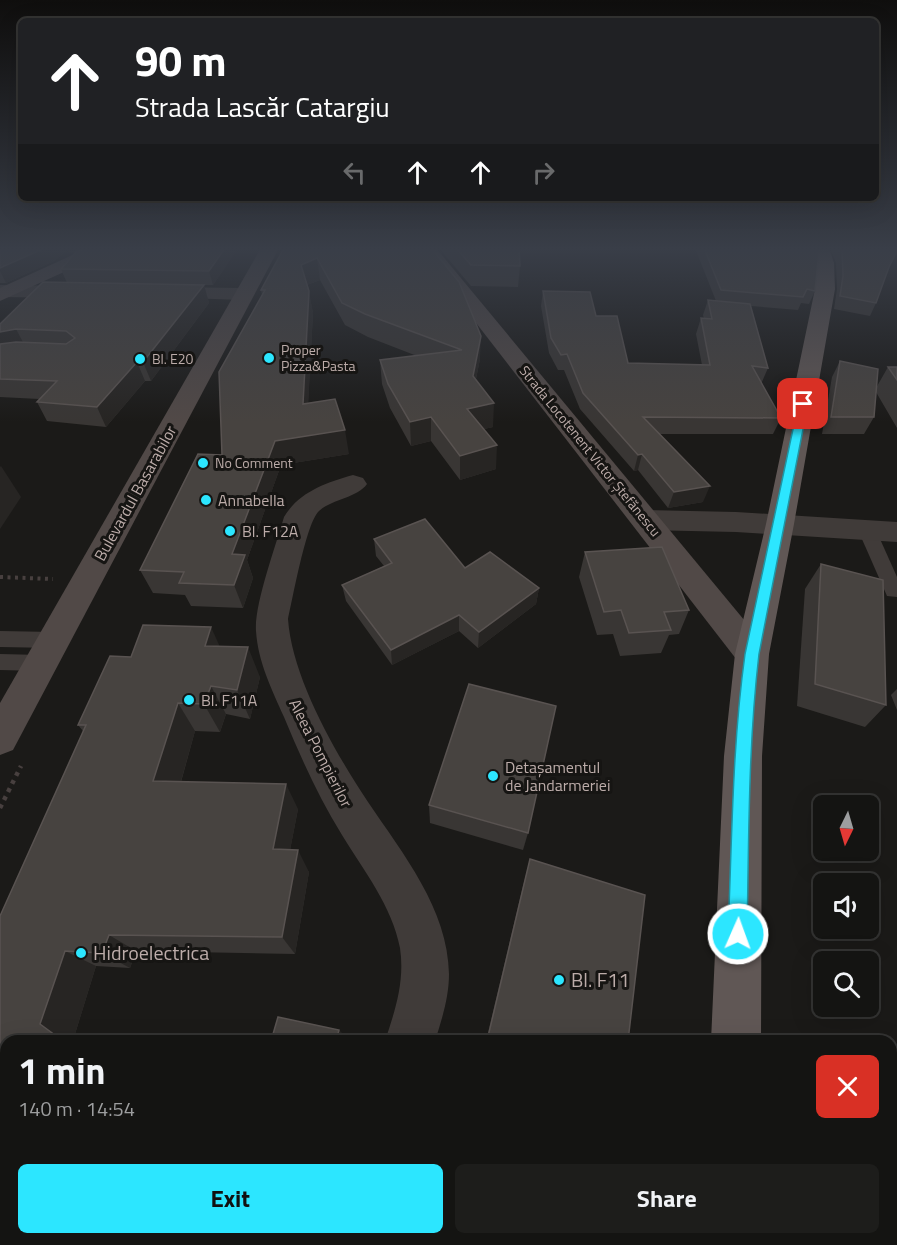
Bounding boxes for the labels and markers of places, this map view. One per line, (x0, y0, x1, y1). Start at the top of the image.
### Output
place label: Proper Pizza&Pasta (281, 339, 355, 376)
place label: Bl. E20 (152, 348, 194, 369)
marker: Proper Pizza&Pasta (262, 351, 276, 365)
marker: Bl. E20 (133, 352, 147, 366)
pin (777, 378, 828, 429)
place label: No Comment (215, 452, 293, 473)
marker: No Comment (196, 456, 210, 470)
place label: Annabella (218, 488, 285, 512)
marker: Annabella (199, 493, 213, 507)
place label: Bl. F12A (242, 519, 299, 543)
marker: Bl. F12A (223, 524, 237, 538)
place label: Bl. F11A (201, 688, 258, 712)
marker: Bl. F11A (182, 693, 196, 707)
place label: Detașamentul de Jandarmeriei (505, 755, 610, 797)
marker: Detașamentul de Jandarmeriei (486, 769, 500, 783)
place label: Hidroelectrica (93, 937, 209, 968)
marker: Hidroelectrica (74, 946, 88, 960)
place label: Bl. F11 (571, 964, 630, 995)
marker: Bl. F11 (552, 973, 566, 987)

